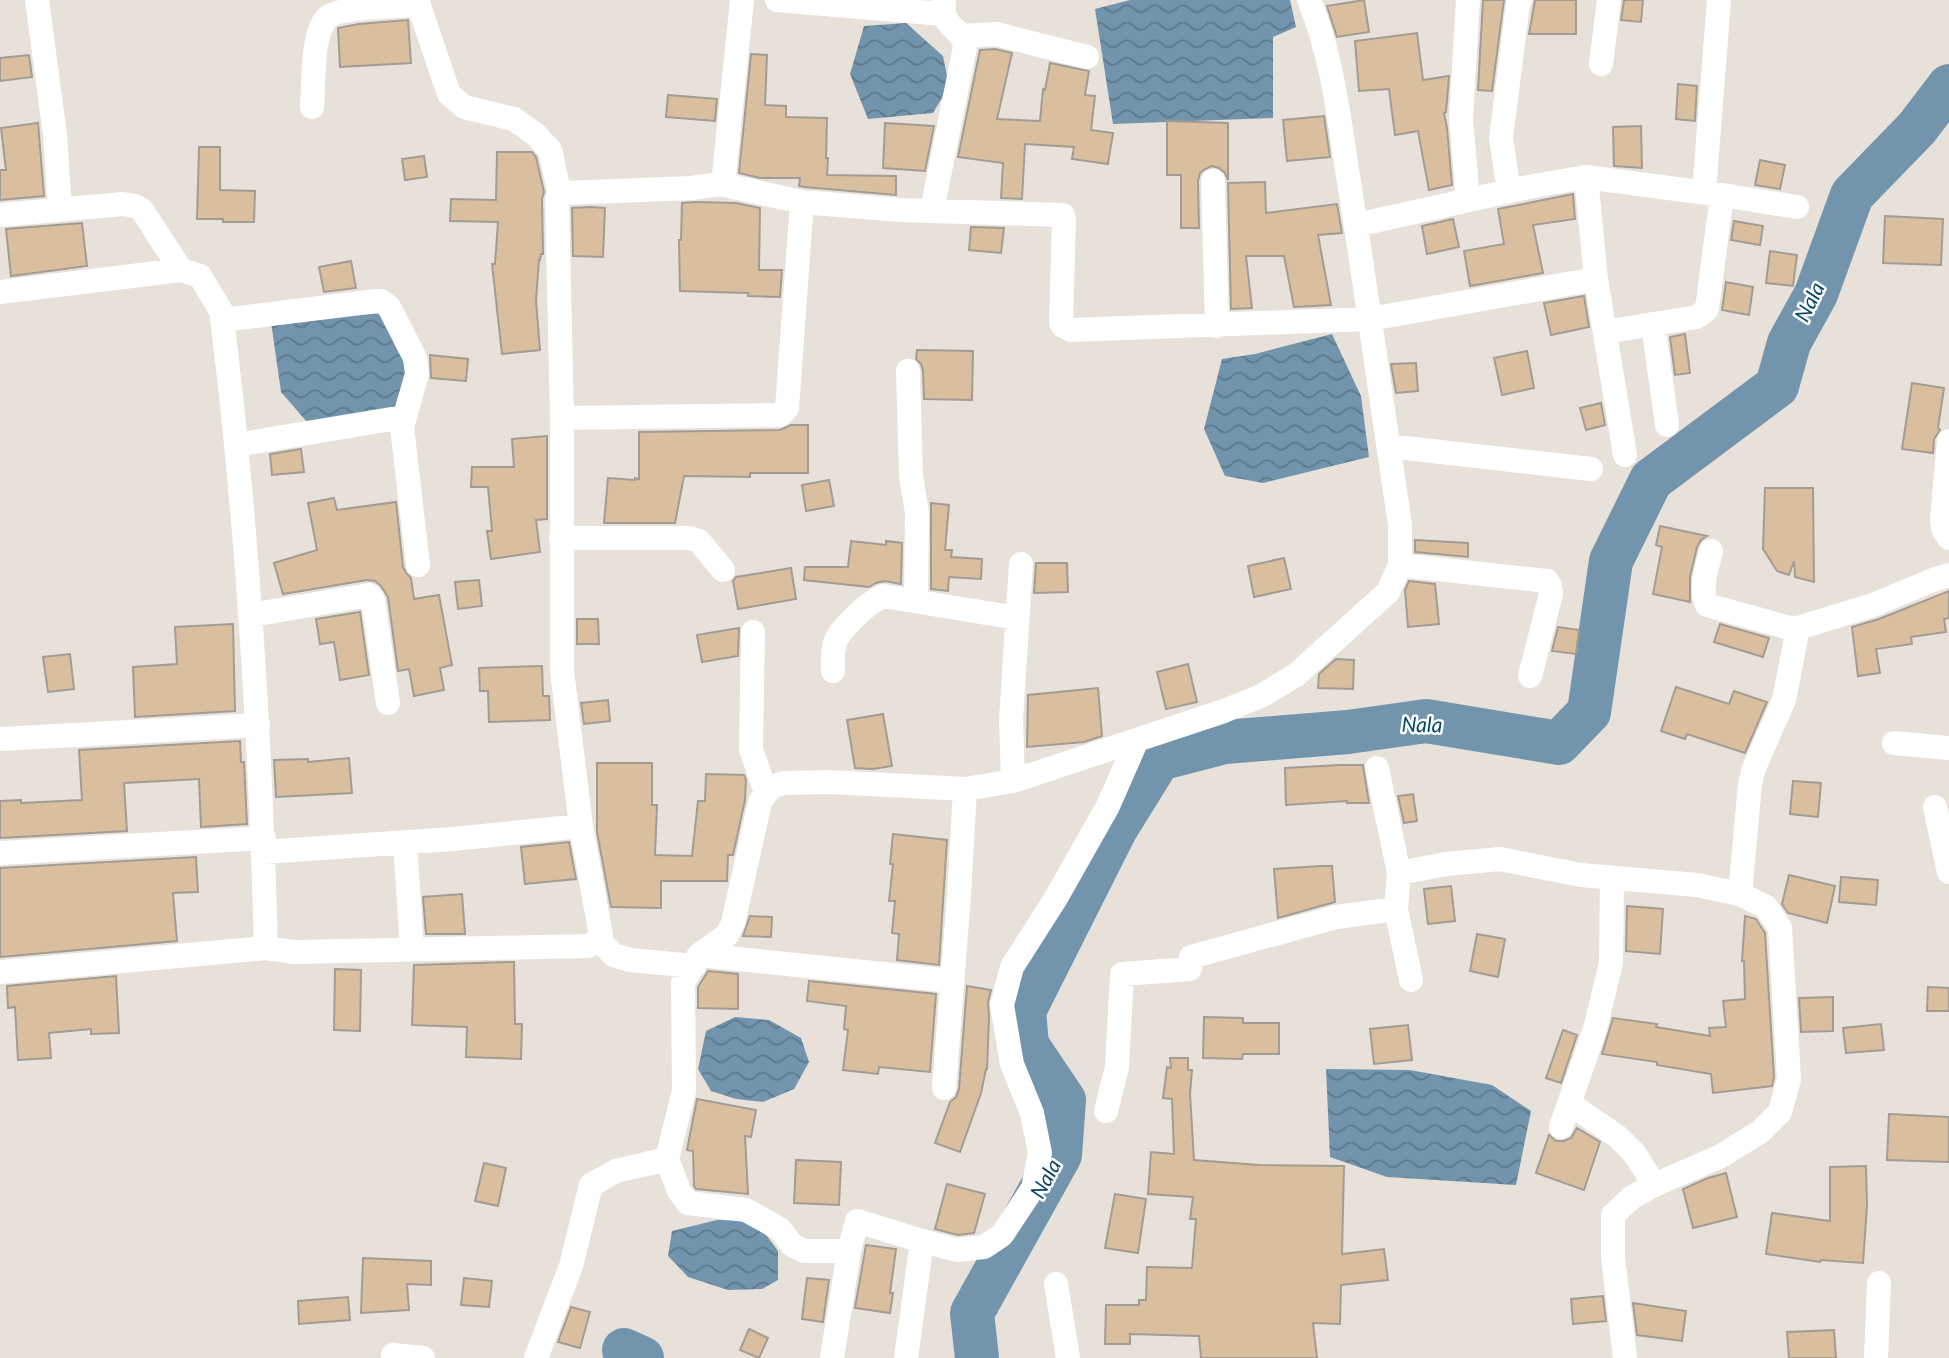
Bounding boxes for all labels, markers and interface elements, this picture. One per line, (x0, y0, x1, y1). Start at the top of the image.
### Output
water label: Nala (1788, 278, 1829, 325)
water label: Nala (1401, 711, 1443, 736)
water label: Nala (1024, 1154, 1065, 1202)

